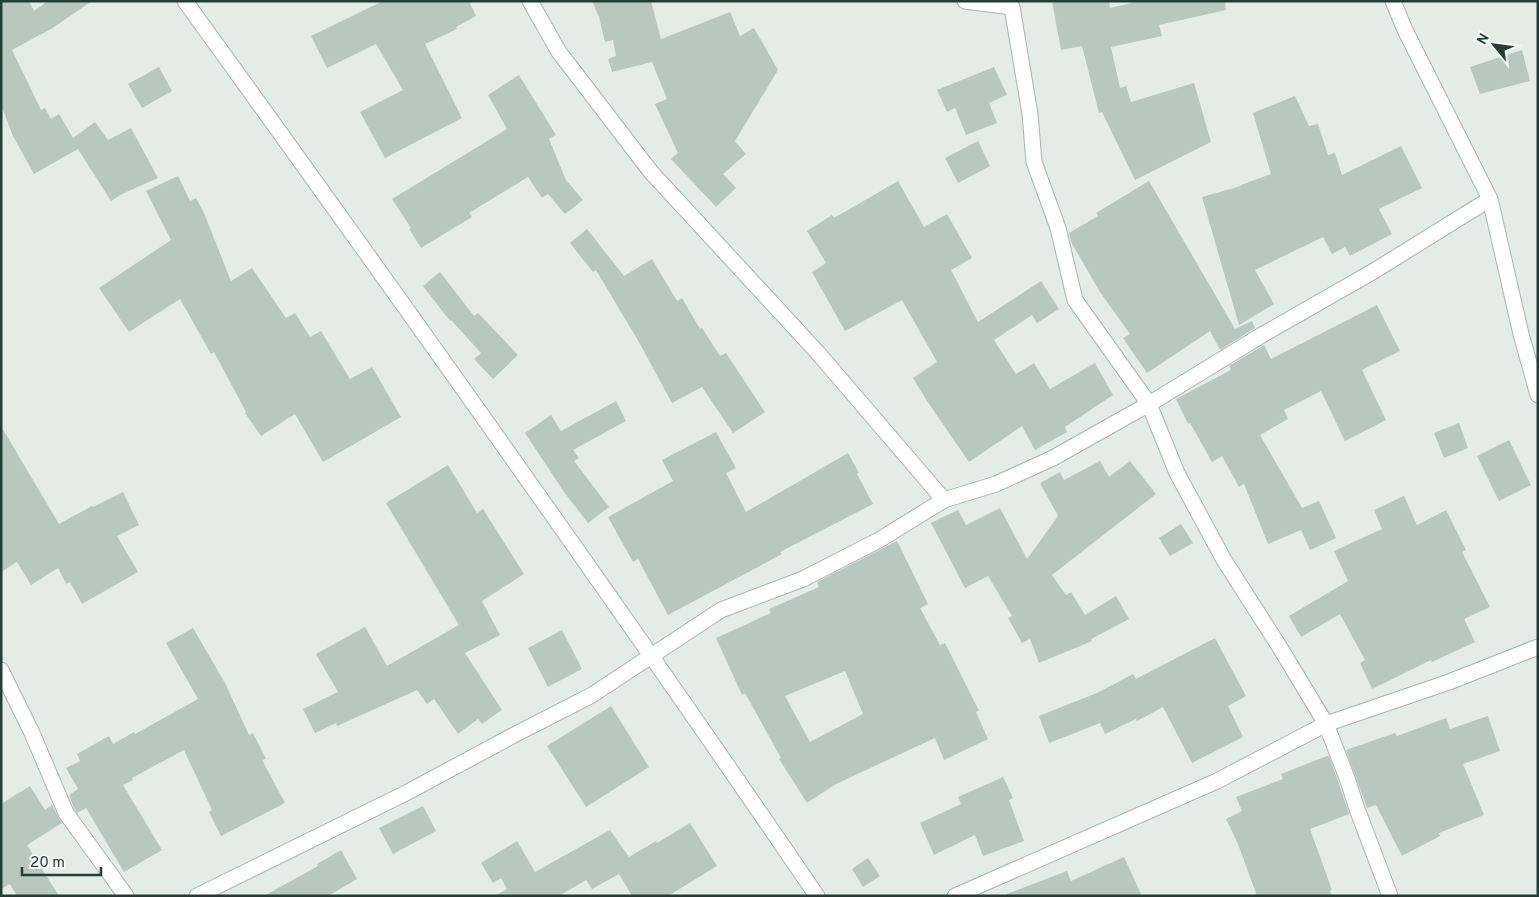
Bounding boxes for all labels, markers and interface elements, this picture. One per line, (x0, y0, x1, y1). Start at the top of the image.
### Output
north arrow (1469, 20, 1519, 70)
text: N (1474, 31, 1494, 48)
scale bar (22, 844, 101, 876)
text: 20 m (30, 854, 65, 873)

